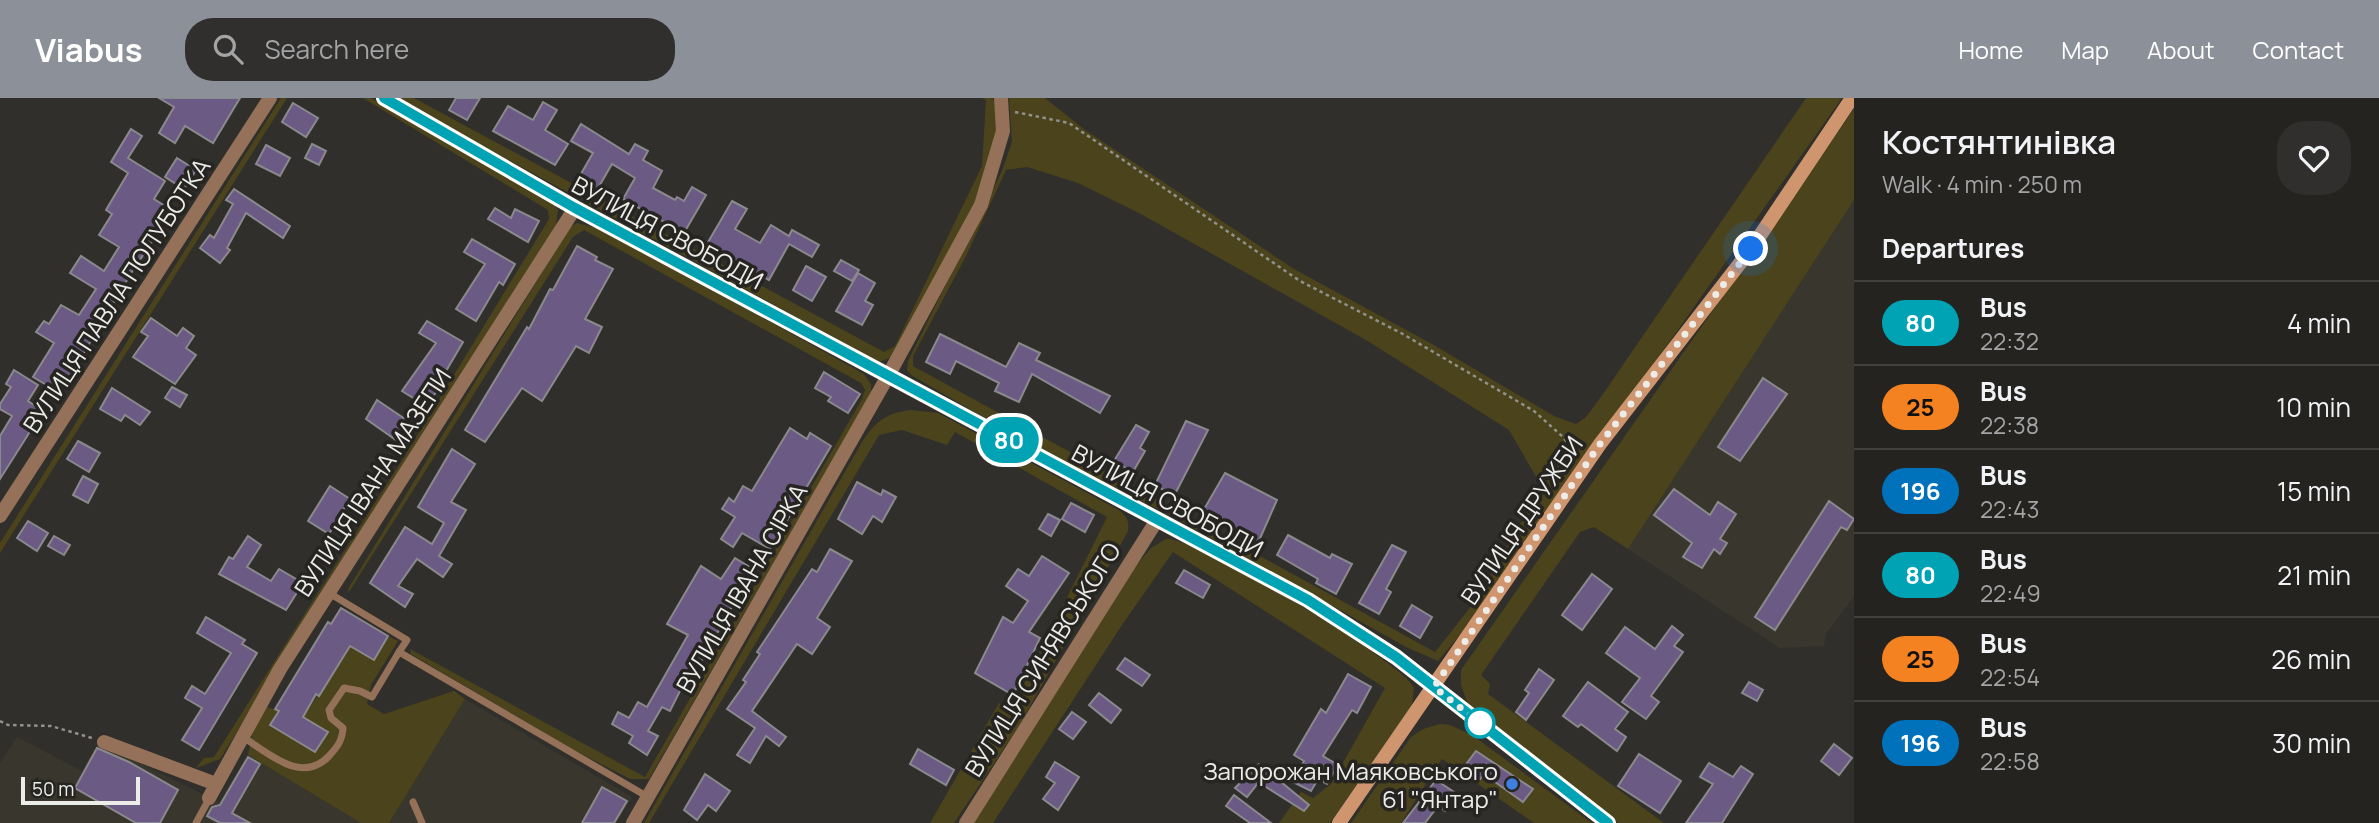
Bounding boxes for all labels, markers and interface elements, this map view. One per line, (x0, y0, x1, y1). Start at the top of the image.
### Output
search box (185, 18, 675, 81)
text: Viabus (35, 27, 143, 72)
icon: search (209, 30, 247, 68)
text: Search here (265, 31, 409, 67)
text: Home (1958, 33, 2023, 66)
text: Map (2061, 33, 2109, 66)
text: About (2147, 33, 2215, 66)
text: Contact (2253, 33, 2344, 66)
text: Костянтинівка (1882, 119, 2116, 164)
button: heart (2277, 121, 2351, 195)
street label: ВУЛИЦЯ ПАВЛА ПОЛУБОТКА (15, 151, 217, 439)
street label: ВУЛИЦЯ СВОБОДИ (566, 168, 770, 296)
text: Walk · 4 min · 250 m (1882, 168, 2082, 200)
text: Departures (1882, 230, 2024, 266)
your location (1733, 231, 1768, 266)
text: Bus (1980, 289, 2027, 325)
text: 4 min (2287, 305, 2351, 341)
text: 80 (1905, 306, 1936, 339)
text: 22:32 (1980, 325, 2039, 357)
street label: ВУЛИЦЯ ІВАНА МАЗЕПИ (286, 362, 458, 602)
text: Bus (1980, 373, 2027, 409)
text: 10 min (2276, 389, 2351, 425)
text: 25 (1906, 390, 1935, 423)
text: 22:38 (1980, 409, 2039, 441)
line badge: 80 (978, 417, 1040, 463)
text: 80 (994, 423, 1024, 456)
street label: ВУЛИЦЯ ДРУЖБИ (1452, 429, 1590, 611)
street label: ВУЛИЦЯ СВОБОДИ (1066, 436, 1270, 564)
text: Bus (1980, 457, 2027, 493)
text: 15 min (2277, 473, 2351, 509)
text: 196 (1900, 474, 1941, 507)
street label: ВУЛИЦЯ ІВАНА СІРКА (668, 477, 814, 699)
text: 22:43 (1980, 493, 2039, 525)
street label: ВУЛИЦЯ СИНЯВСЬКОГО (956, 536, 1128, 782)
text: Bus (1980, 541, 2027, 577)
text: 21 min (2277, 557, 2351, 593)
text: 80 (1905, 558, 1936, 591)
text: 22:49 (1980, 577, 2041, 609)
text: Bus (1980, 625, 2027, 661)
text: 26 min (2271, 641, 2351, 677)
text: 25 (1906, 642, 1935, 675)
text: 22:54 (1980, 661, 2040, 693)
unlabelled marker (1465, 708, 1495, 738)
text: Bus (1980, 709, 2027, 745)
text: 30 min (2272, 725, 2351, 761)
text: 196 (1900, 726, 1941, 759)
text: 22:58 (1980, 745, 2040, 777)
place label: Запорожан Маяковського 61 "Янтар" (1203, 754, 1498, 815)
scale bar (21, 774, 140, 806)
text: 50 m (32, 776, 74, 802)
marker: Запорожан Маяковського 61 "Янтар" (1504, 776, 1520, 792)

